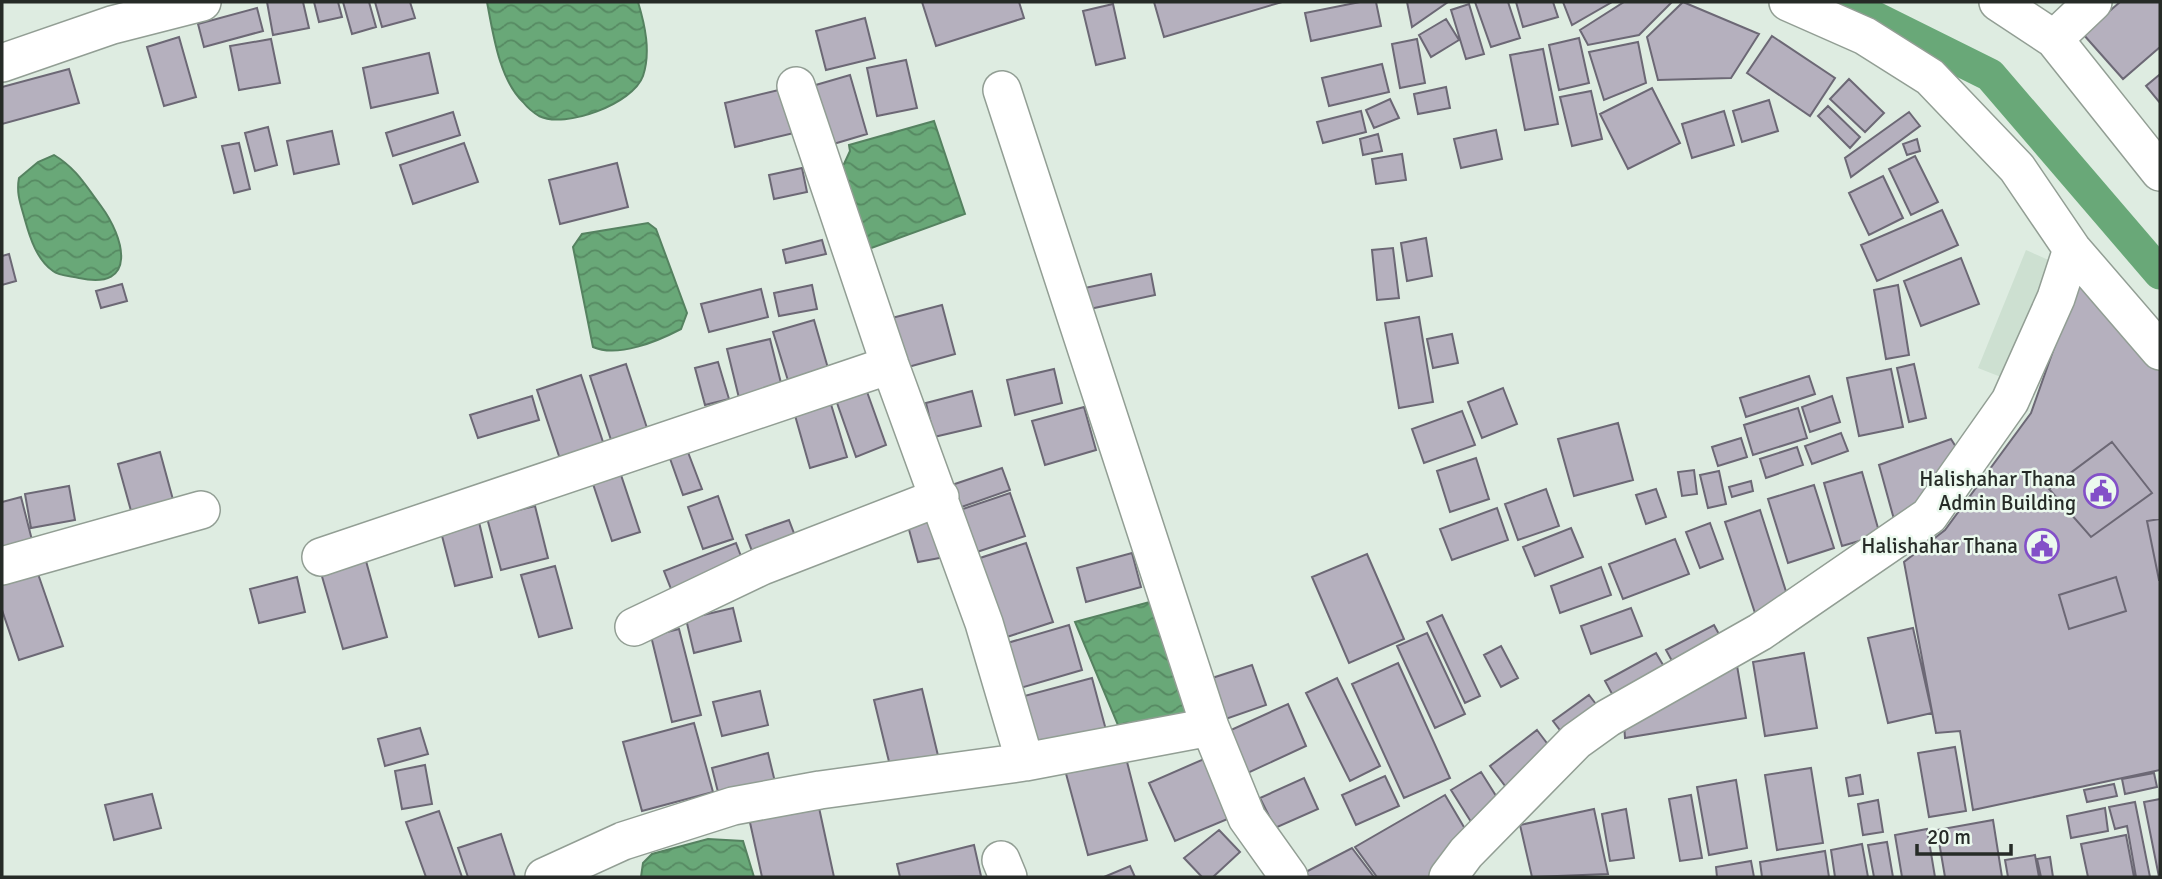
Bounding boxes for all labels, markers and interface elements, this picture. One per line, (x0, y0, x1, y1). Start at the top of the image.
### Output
place label: Halishahar Thana Admin Building (1919, 466, 2076, 516)
public building icon: Halishahar Thana Admin Building (2082, 472, 2120, 510)
public building icon: Halishahar Thana (2023, 527, 2061, 565)
place label: Halishahar Thana (1861, 533, 2018, 559)
scale bar (1917, 812, 2011, 856)
text: 20 m (1927, 824, 1971, 850)

